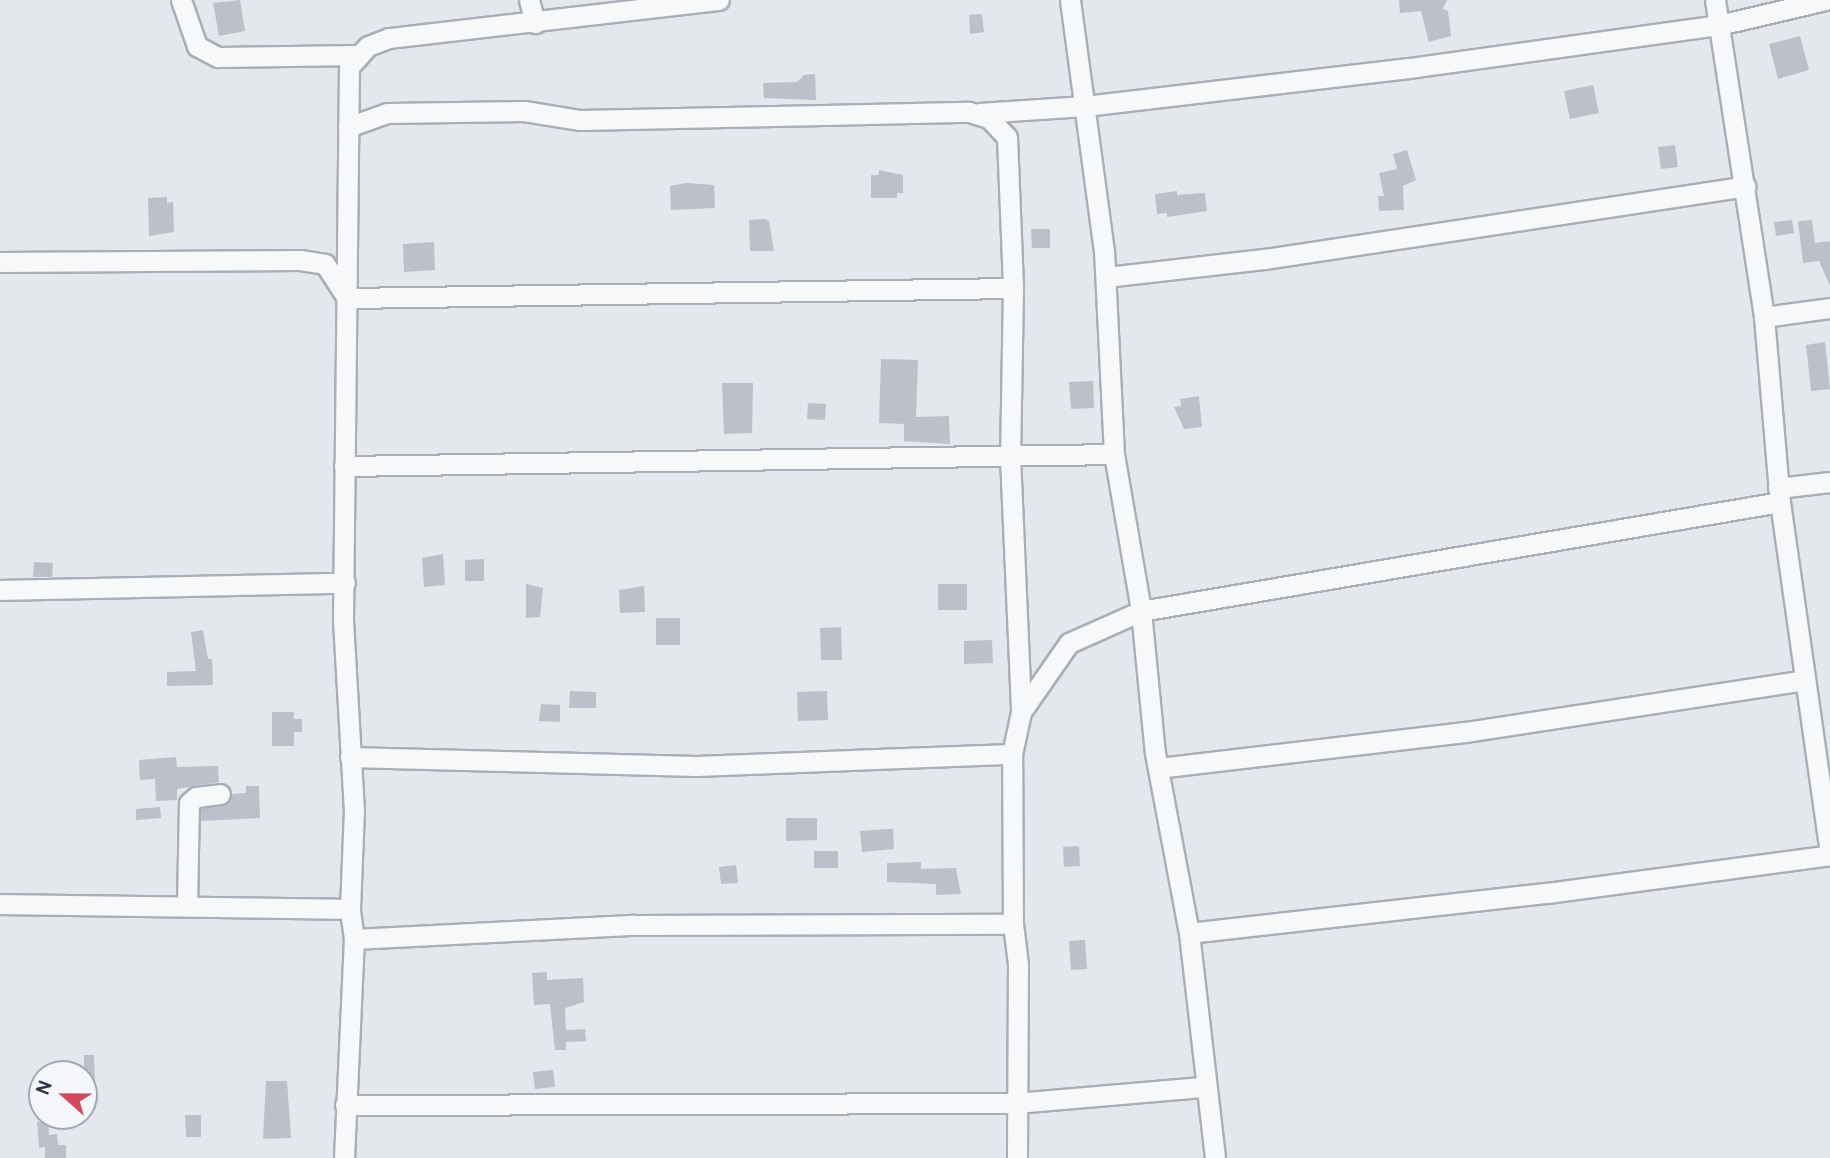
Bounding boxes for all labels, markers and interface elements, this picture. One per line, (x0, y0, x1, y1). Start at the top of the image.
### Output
north arrow (28, 1060, 98, 1130)
text: N (32, 1078, 59, 1099)

